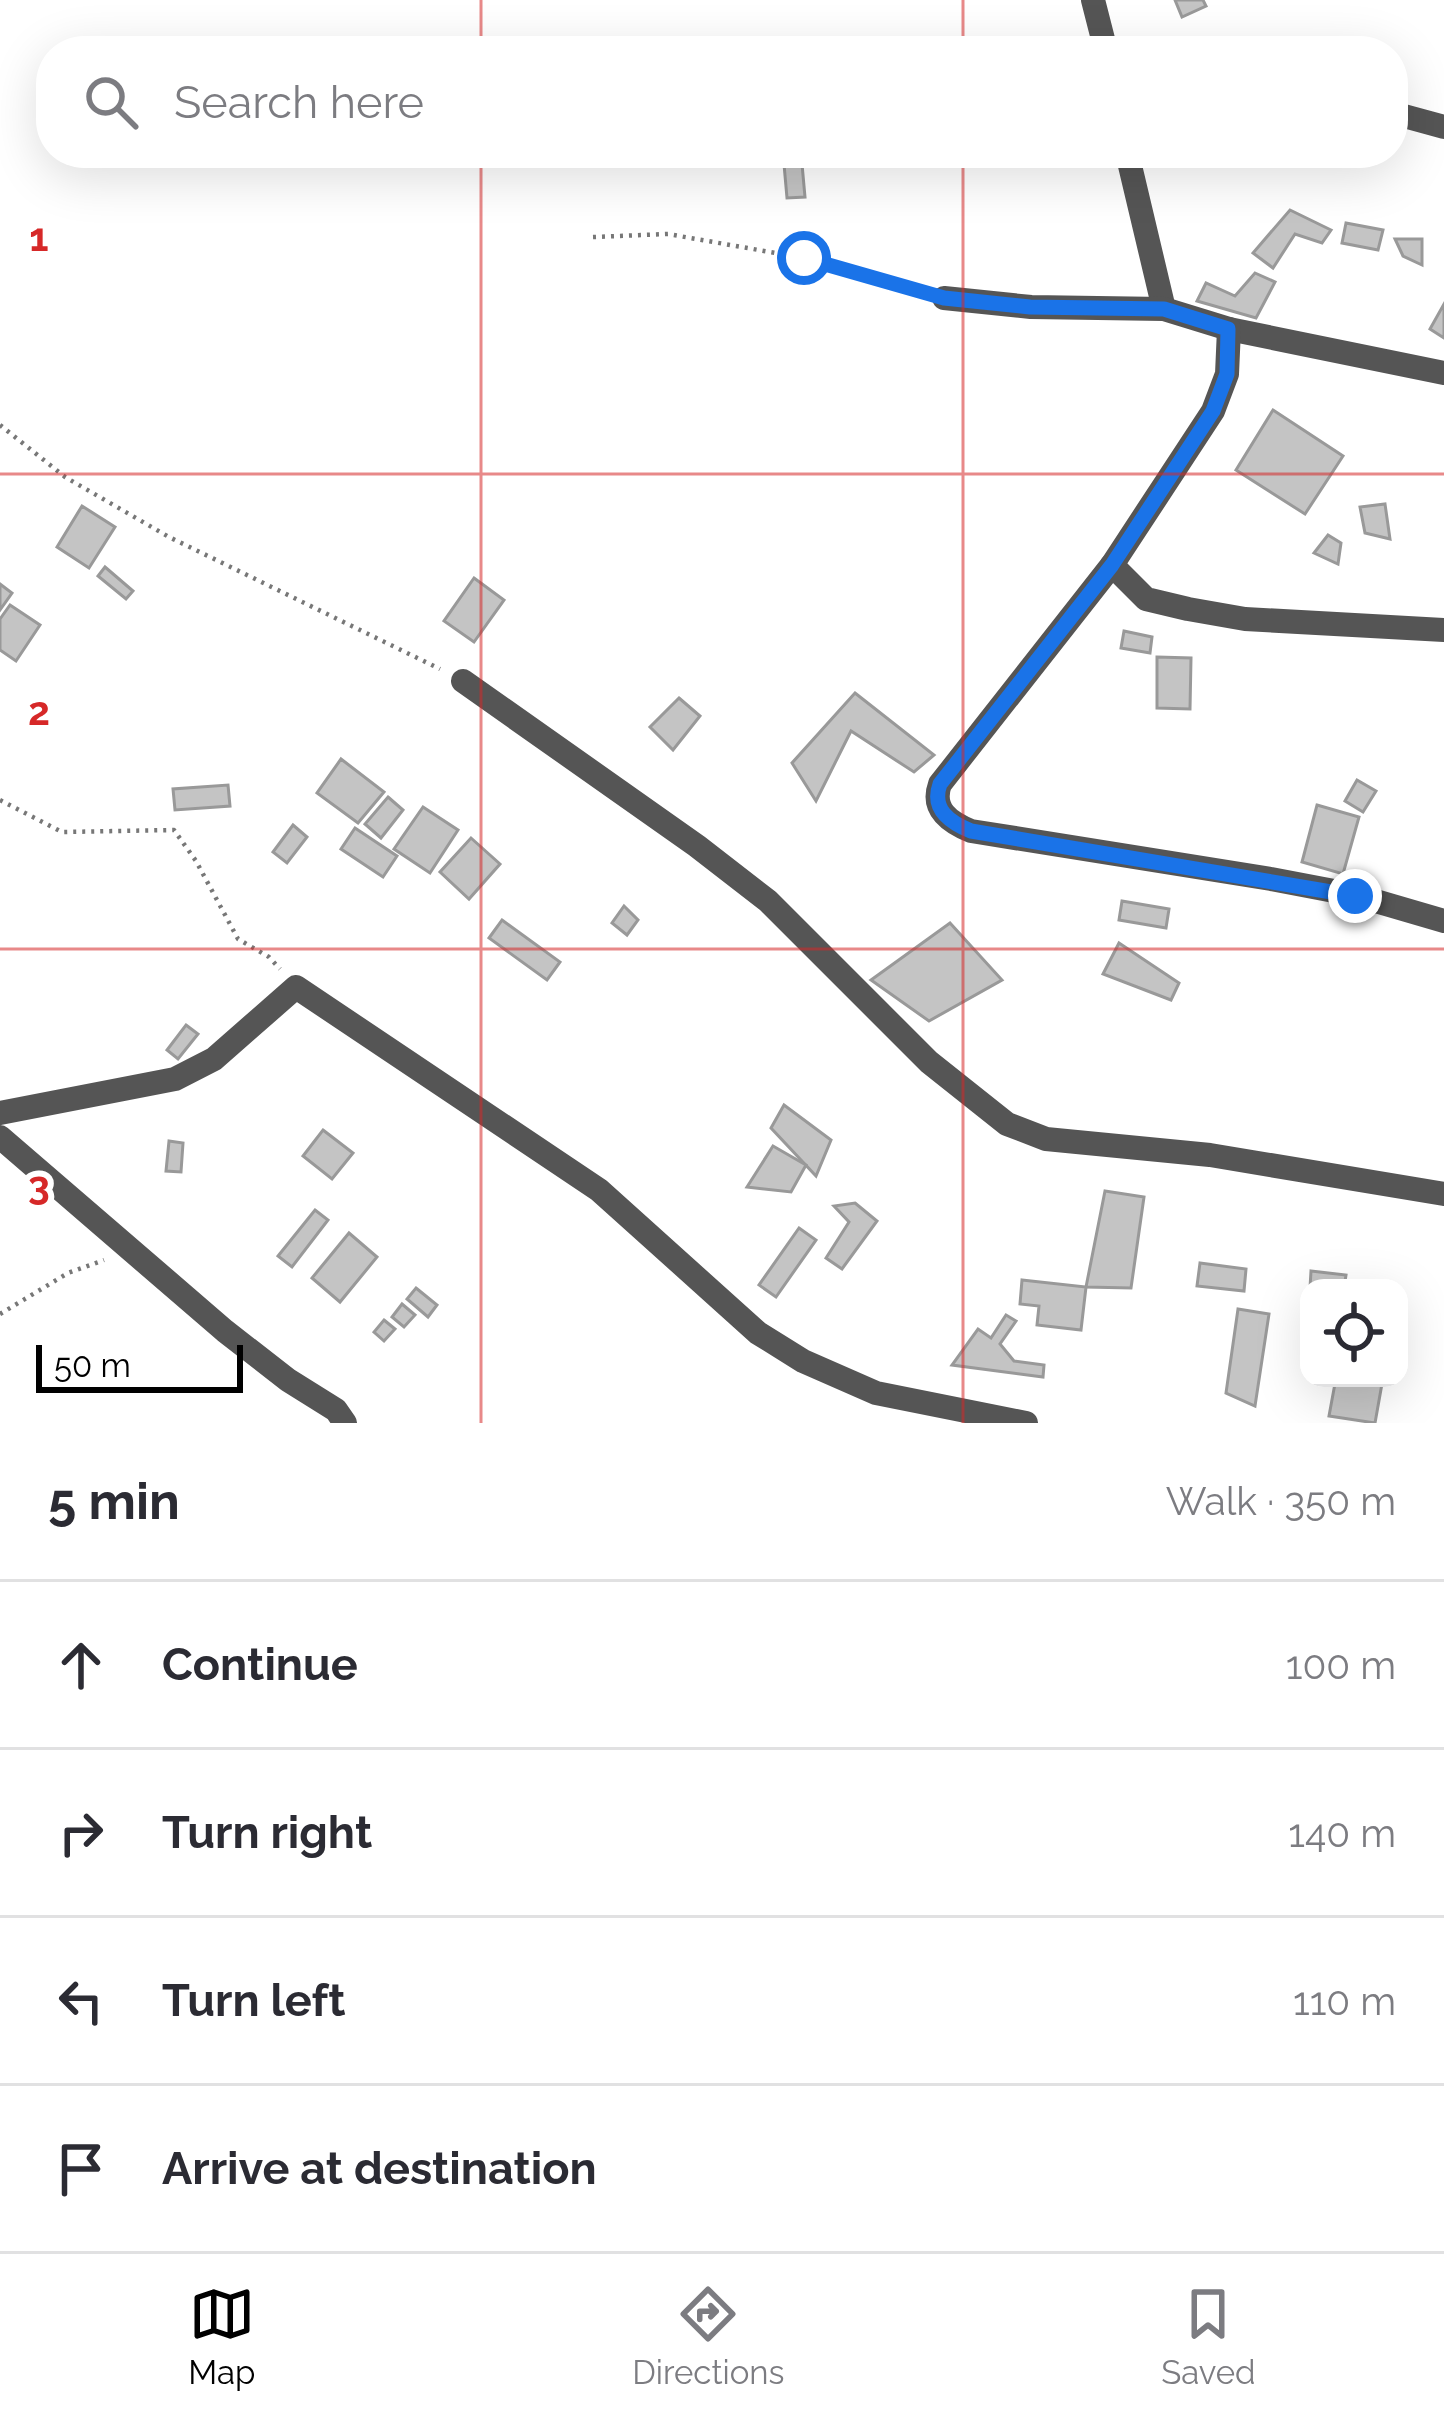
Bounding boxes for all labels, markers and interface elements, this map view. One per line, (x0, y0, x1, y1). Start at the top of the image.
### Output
search box (36, 36, 1408, 168)
icon: search (78, 69, 144, 135)
text: Search here (174, 76, 424, 129)
text: 1 (29, 214, 49, 260)
route start (777, 231, 831, 285)
text: 2 (28, 688, 50, 734)
route end (1328, 869, 1382, 923)
text: 3 (28, 1162, 50, 1208)
map controls (1300, 1279, 1408, 1387)
button: locate (1300, 1279, 1408, 1387)
scale bar (36, 1339, 243, 1392)
text: 50 m (54, 1346, 131, 1385)
text: 5 min (48, 1471, 180, 1531)
text: Walk · 350 m (1166, 1478, 1396, 1524)
icon: ahead (48, 1632, 114, 1698)
text: Continue (162, 1638, 358, 1691)
text: 100 m (1286, 1642, 1396, 1688)
icon: right (48, 1800, 114, 1866)
text: Turn right (162, 1806, 372, 1859)
text: 140 m (1288, 1810, 1396, 1856)
icon: left (48, 1968, 114, 2034)
text: Turn left (162, 1974, 345, 2027)
text: 110 m (1293, 1978, 1396, 2024)
icon: arrive (48, 2136, 114, 2202)
text: Arrive at destination (162, 2142, 597, 2195)
tab: Map (188, 2281, 255, 2392)
tab: Directions (632, 2281, 785, 2392)
tab: Saved (1161, 2281, 1256, 2392)

